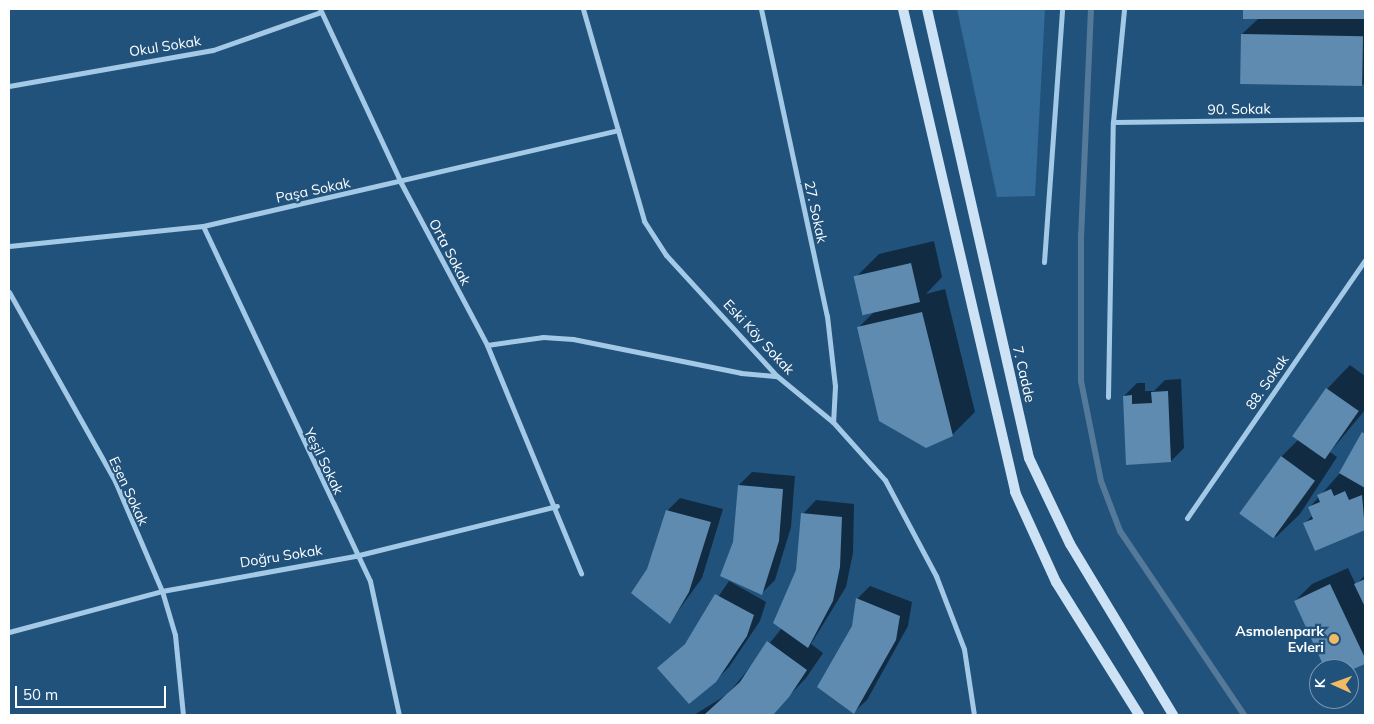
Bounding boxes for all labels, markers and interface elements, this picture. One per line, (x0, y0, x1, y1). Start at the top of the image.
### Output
street label: Okul Sokak (128, 32, 202, 60)
street label: 90. Sokak (1207, 100, 1271, 118)
street label: Paşa Sokak (274, 174, 352, 206)
street label: 27. Sokak (801, 179, 831, 245)
street label: Orta Sokak (426, 216, 474, 288)
street label: Eski Köy Sokak (720, 296, 798, 378)
street label: 7. Cadde (1009, 344, 1039, 404)
street label: 88. Sokak (1242, 351, 1292, 413)
street label: Yeşil Sokak (301, 425, 347, 497)
street label: Esen Sokak (106, 454, 152, 528)
street label: Doğru Sokak (239, 541, 323, 571)
place label: Asmolenpark Evleri (1235, 623, 1324, 656)
marker: Asmolenpark Evleri (1328, 633, 1340, 645)
north arrow (1309, 659, 1359, 709)
scale bar (18, 676, 169, 708)
text: K (1311, 679, 1329, 688)
text: 50 m (23, 685, 58, 704)

